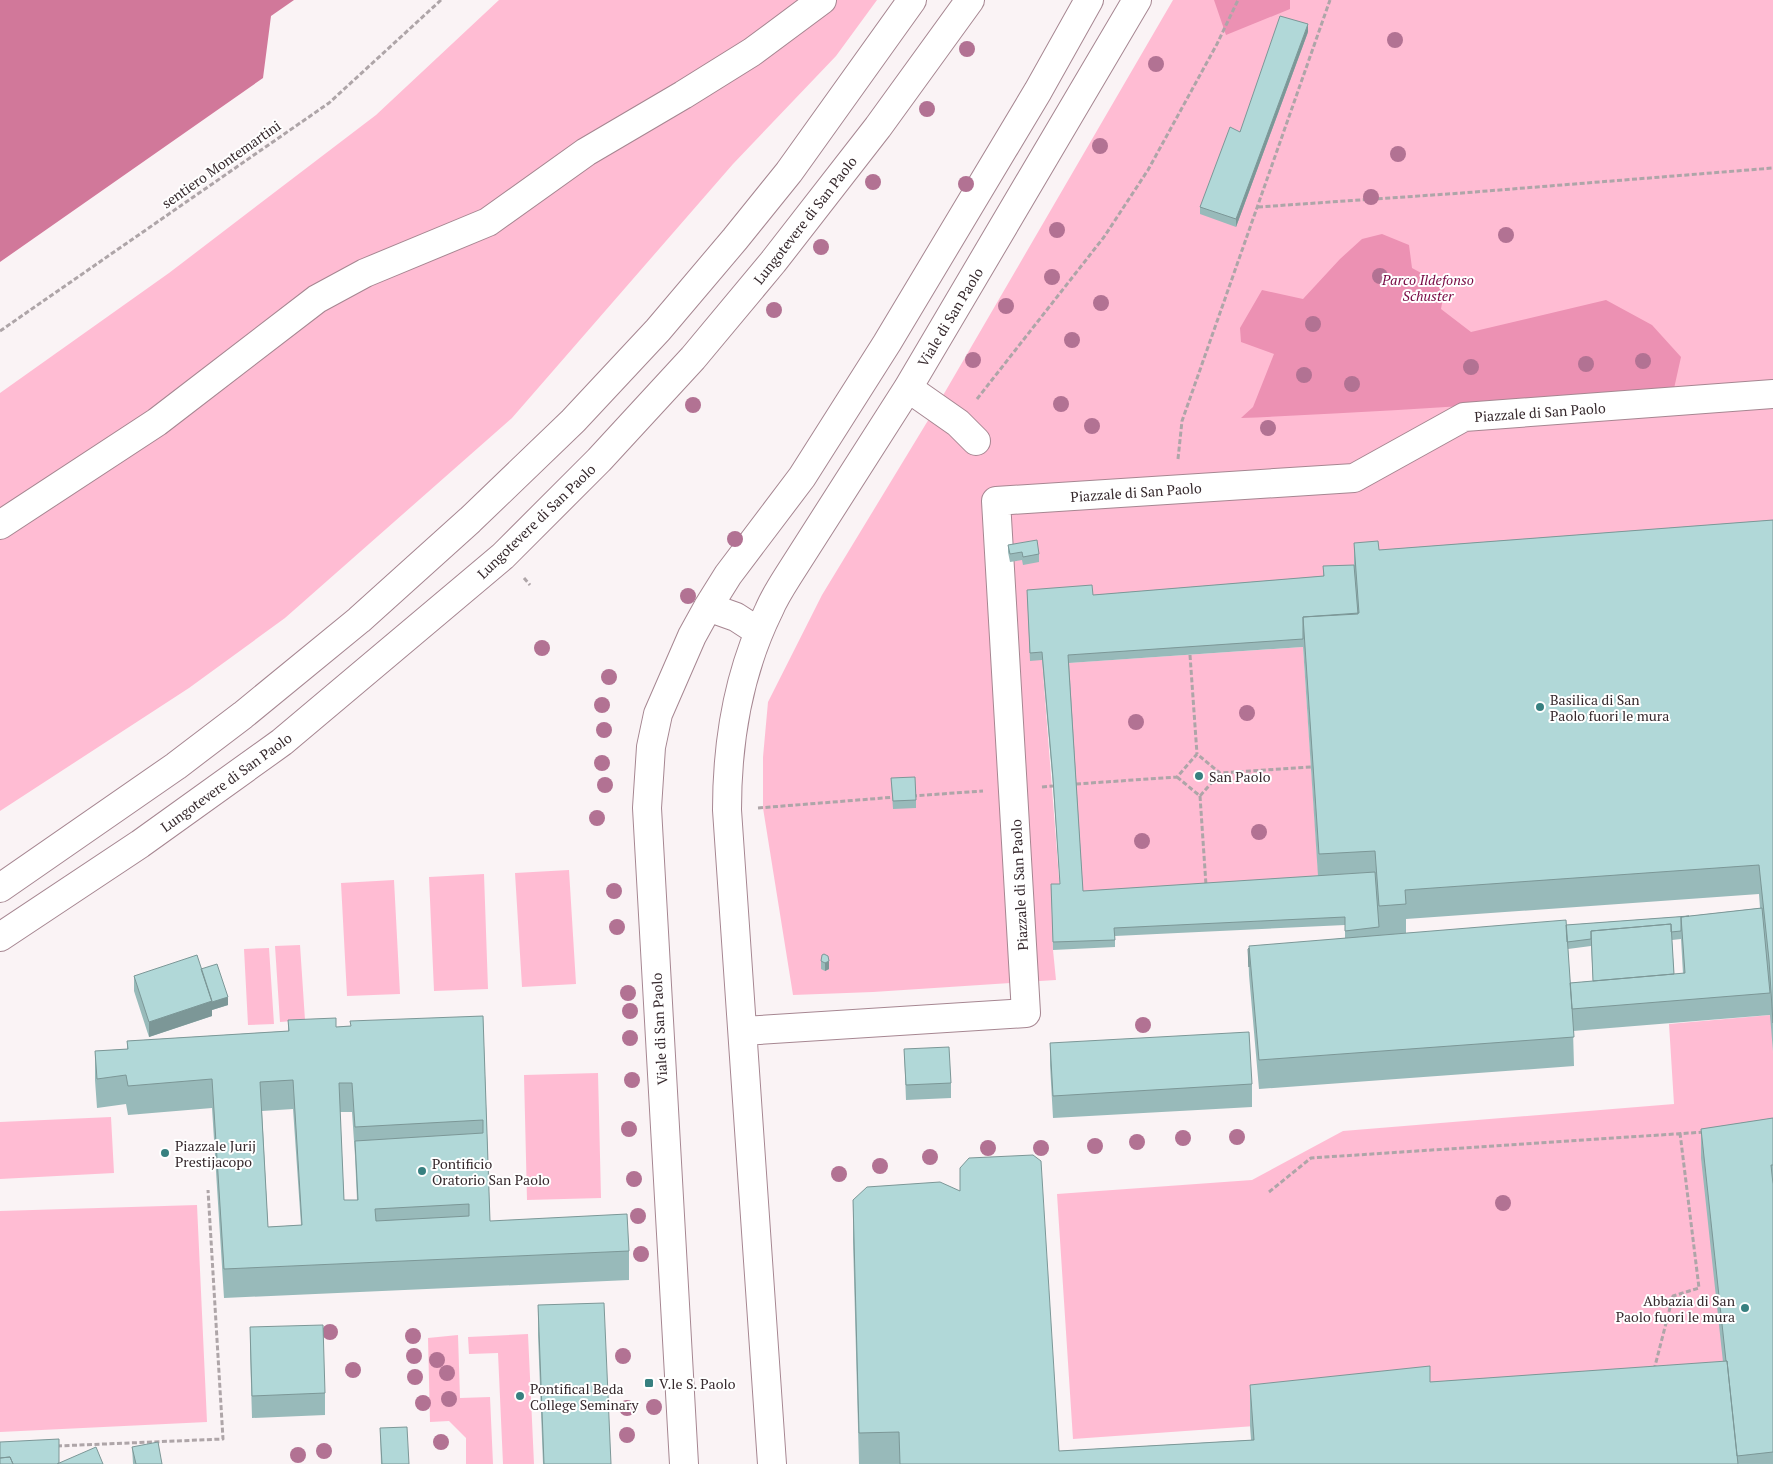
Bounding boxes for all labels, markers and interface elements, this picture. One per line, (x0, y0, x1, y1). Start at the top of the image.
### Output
street label: sentiero Montemartini (158, 116, 284, 212)
street label: Lungotevere di San Paolo (749, 152, 861, 288)
street label: Viale di San Paolo (913, 264, 987, 370)
park label: Parco Ildefonso Schuster (1381, 270, 1474, 305)
street label: Piazzale di San Paolo (1474, 398, 1606, 426)
street label: Lungotevere di San Paolo (473, 459, 599, 583)
street label: Piazzale di San Paolo (1070, 478, 1202, 506)
place label: Basilica di San Paolo fuori le mura (1550, 690, 1669, 725)
marker: Basilica di San Paolo fuori le mura (1534, 701, 1546, 713)
street label: Lungotevere di San Paolo (157, 728, 295, 836)
place label: San Paolo (1209, 767, 1271, 786)
marker: San Paolo (1193, 770, 1205, 782)
street label: Piazzale di San Paolo (1006, 819, 1032, 951)
street label: Viale di San Paolo (647, 972, 671, 1086)
place label: Piazzale Jurij Prestijacopo (175, 1136, 256, 1171)
marker: Piazzale Jurij Prestijacopo (159, 1147, 171, 1159)
place label: Pontificio Oratorio San Paolo (432, 1154, 550, 1189)
marker: Pontificio Oratorio San Paolo (416, 1165, 428, 1177)
place label: Abbazia di San Paolo fuori le mura (1616, 1291, 1736, 1326)
marker: Abbazia di San Paolo fuori le mura (1739, 1302, 1751, 1314)
place label: V.le S. Paolo (659, 1374, 736, 1393)
marker: V.le S. Paolo (643, 1377, 655, 1389)
place label: Pontifical Beda College Seminary (530, 1379, 640, 1414)
marker: Pontifical Beda College Seminary (514, 1390, 526, 1402)

